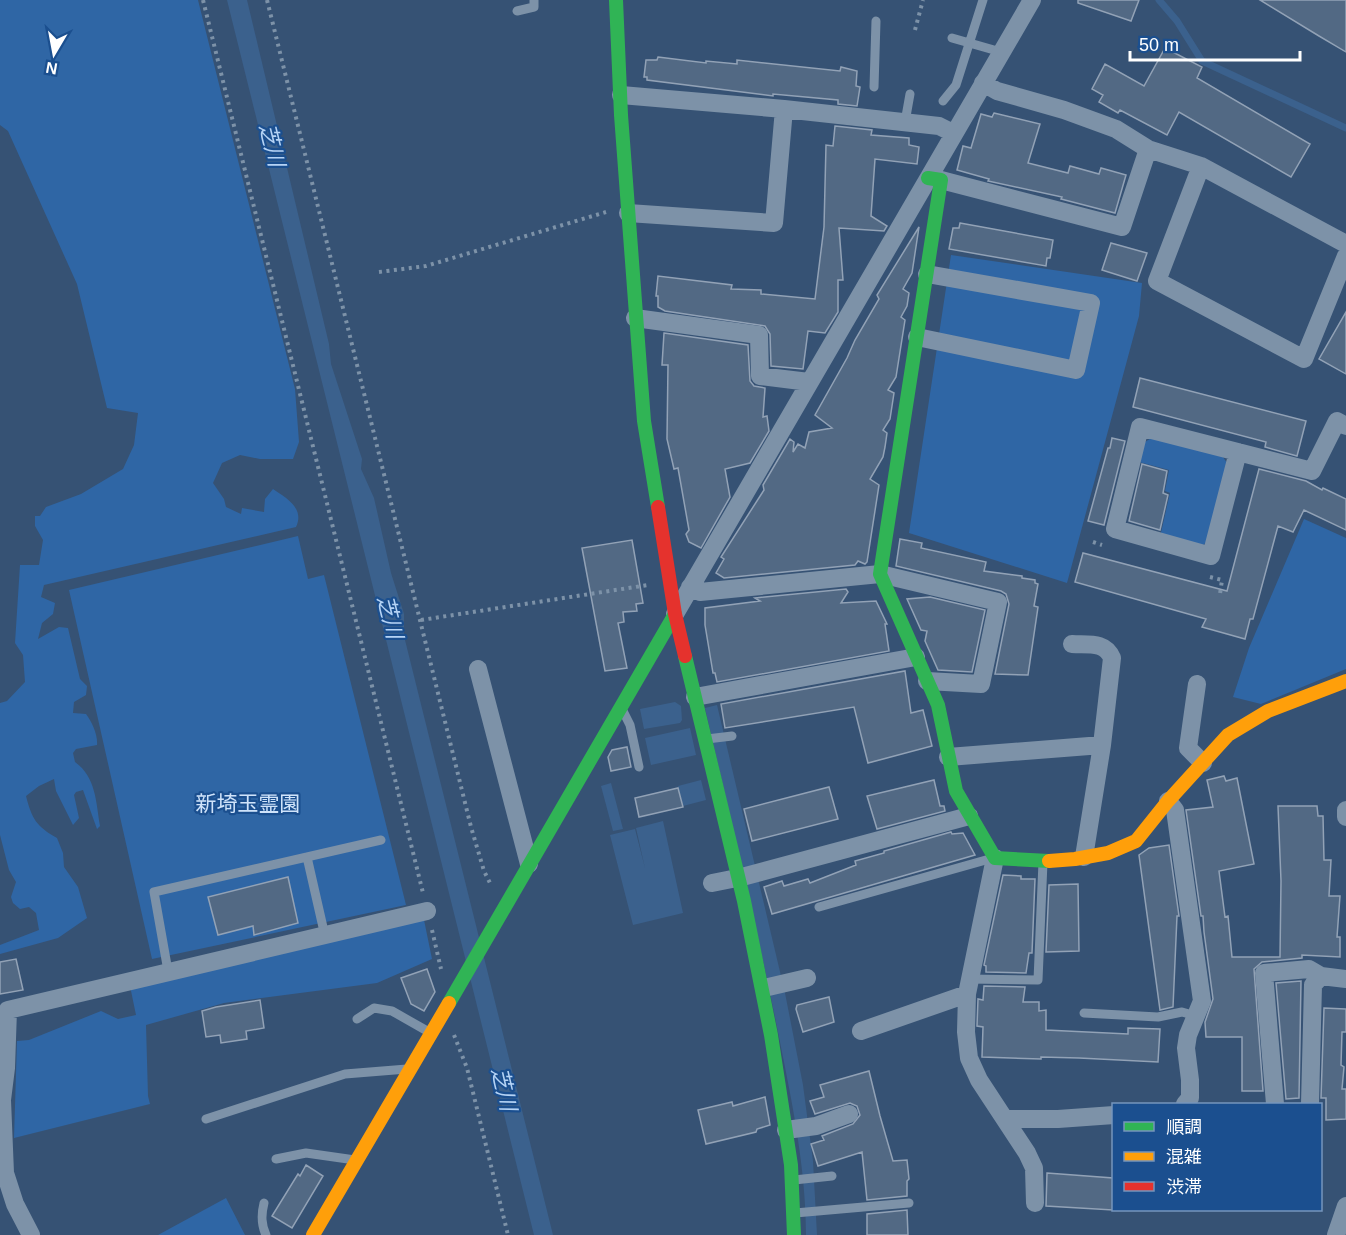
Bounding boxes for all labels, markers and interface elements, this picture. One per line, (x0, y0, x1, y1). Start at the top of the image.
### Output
north arrow (24, 24, 84, 84)
scale bar (1130, 24, 1300, 62)
text: 50 m (1139, 35, 1179, 55)
text: N (44, 59, 59, 78)
water label: 芝川 (255, 121, 290, 171)
water label: 芝川 (373, 593, 408, 643)
park label: 新埼玉霊園 (196, 792, 301, 815)
water label: 芝川 (487, 1065, 522, 1115)
legend (1112, 1103, 1322, 1211)
text: 順調 (1166, 1117, 1202, 1137)
text: 混雑 (1166, 1147, 1202, 1167)
text: 渋滞 (1166, 1177, 1202, 1197)

